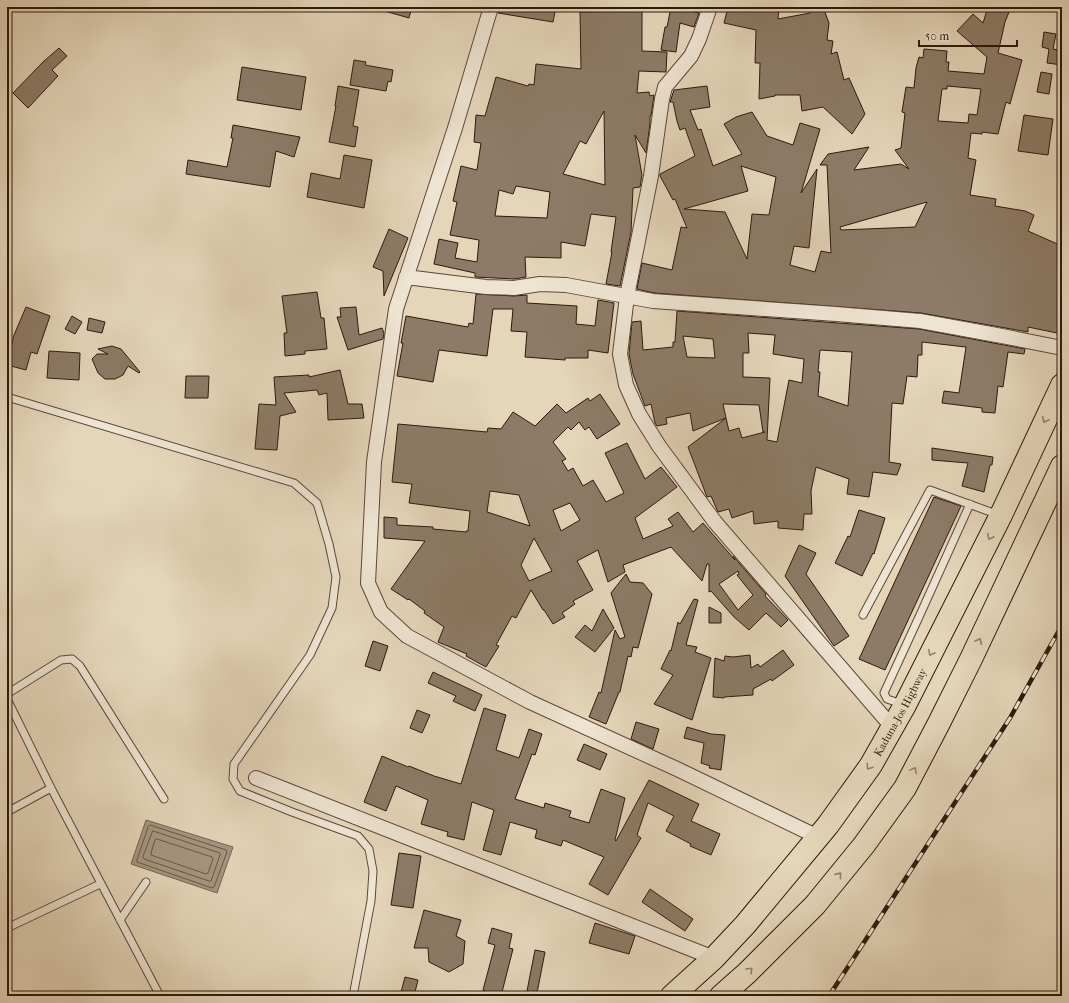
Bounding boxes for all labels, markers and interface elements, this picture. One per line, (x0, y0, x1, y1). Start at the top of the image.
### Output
scale bar (919, 22, 1017, 48)
text: 50 m (925, 29, 949, 43)
one-way arrow (1042, 416, 1050, 423)
one-way arrow (987, 533, 995, 541)
one-way arrow (974, 638, 982, 645)
one-way arrow (928, 649, 936, 657)
street label: Kaduna-Jos Highway (871, 665, 930, 759)
one-way arrow (866, 763, 873, 770)
one-way arrow (910, 766, 917, 774)
one-way arrow (835, 873, 842, 880)
one-way arrow (745, 967, 753, 975)

